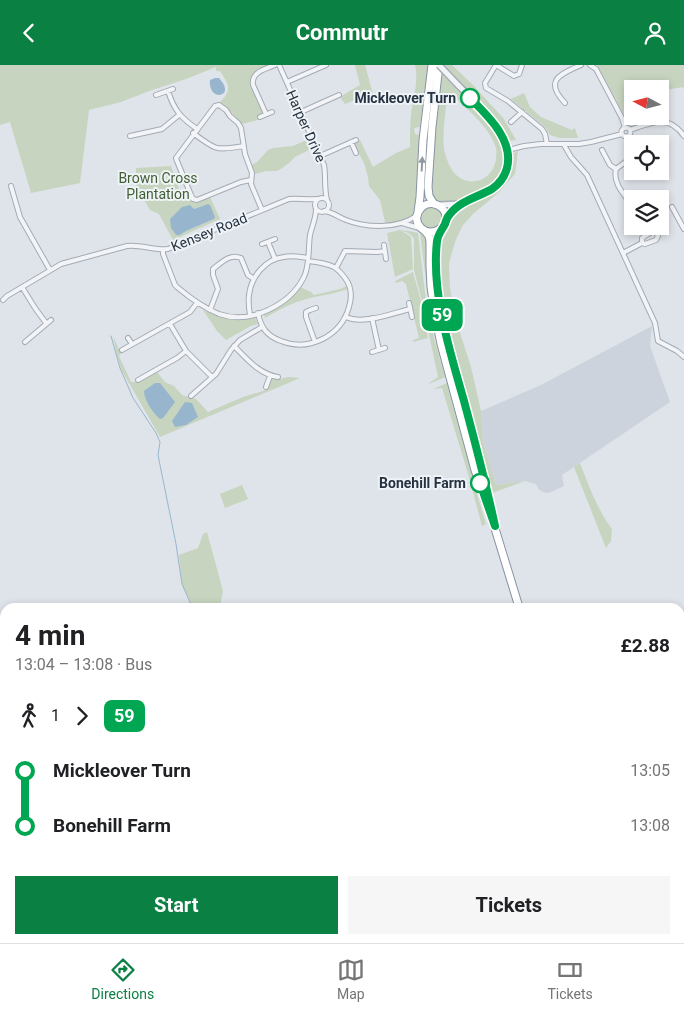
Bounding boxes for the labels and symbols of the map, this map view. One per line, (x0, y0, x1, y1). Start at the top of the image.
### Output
north arrow (624, 80, 669, 125)
street label: Harper Drive (283, 87, 329, 165)
marker: Mickleover Turn (460, 88, 480, 108)
place label: Mickleover Turn (354, 90, 456, 106)
one-way arrow (418, 155, 426, 171)
park label: Brown Cross Plantation (118, 170, 198, 202)
street label: Kensey Road (169, 209, 249, 255)
line badge: 59 (420, 299, 464, 331)
marker: Bonehill Farm (470, 473, 490, 493)
place label: Bonehill Farm (379, 475, 466, 491)

